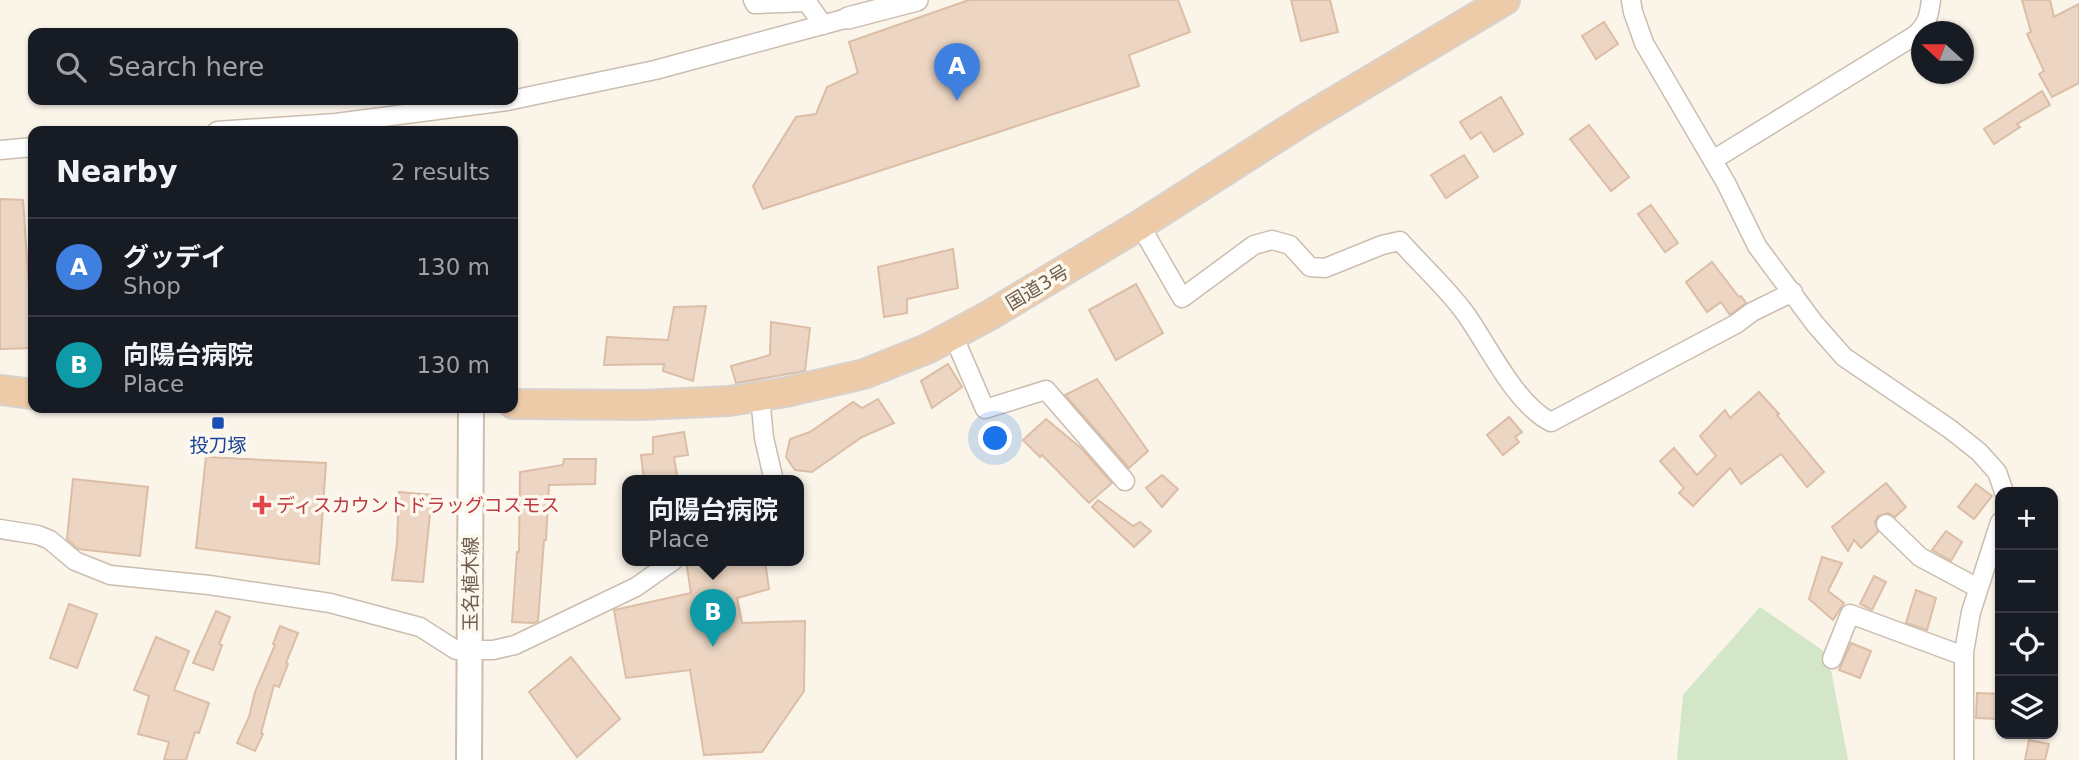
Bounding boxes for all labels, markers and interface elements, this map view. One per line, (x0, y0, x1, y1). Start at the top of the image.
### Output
north arrow (1911, 21, 1974, 84)
search box (28, 28, 518, 105)
pin: A (934, 43, 980, 101)
icon: search (52, 48, 90, 86)
text: Search here (108, 52, 264, 82)
text: Nearby (56, 154, 178, 189)
text: 2 results (391, 159, 490, 185)
text: グッデイ (123, 242, 227, 272)
text: A (70, 254, 88, 280)
text: 130 m (416, 254, 490, 280)
street label: 国道3号 (1002, 260, 1072, 314)
text: Shop (123, 273, 181, 299)
text: 向陽台病院 (123, 340, 253, 370)
text: B (70, 352, 88, 378)
text: 130 m (416, 352, 490, 378)
text: Place (123, 371, 184, 397)
marker: 投刀塚 (210, 415, 226, 431)
your location (978, 421, 1012, 455)
place label: 投刀塚 (189, 434, 247, 456)
popup (622, 475, 804, 566)
map controls (1995, 487, 2058, 739)
button: + (1995, 487, 2058, 550)
place label: ディスカウントドラッグコスモス (276, 494, 560, 516)
text: 向陽台病院 (648, 495, 778, 525)
marker: ディスカウントドラッグコスモス (254, 497, 270, 513)
text: Place (648, 526, 709, 552)
street label: 玉名植木線 (459, 536, 481, 632)
button: − (1995, 550, 2058, 613)
pin: B (690, 589, 736, 647)
button: locate (1995, 613, 2058, 676)
button: layers (1995, 676, 2058, 739)

